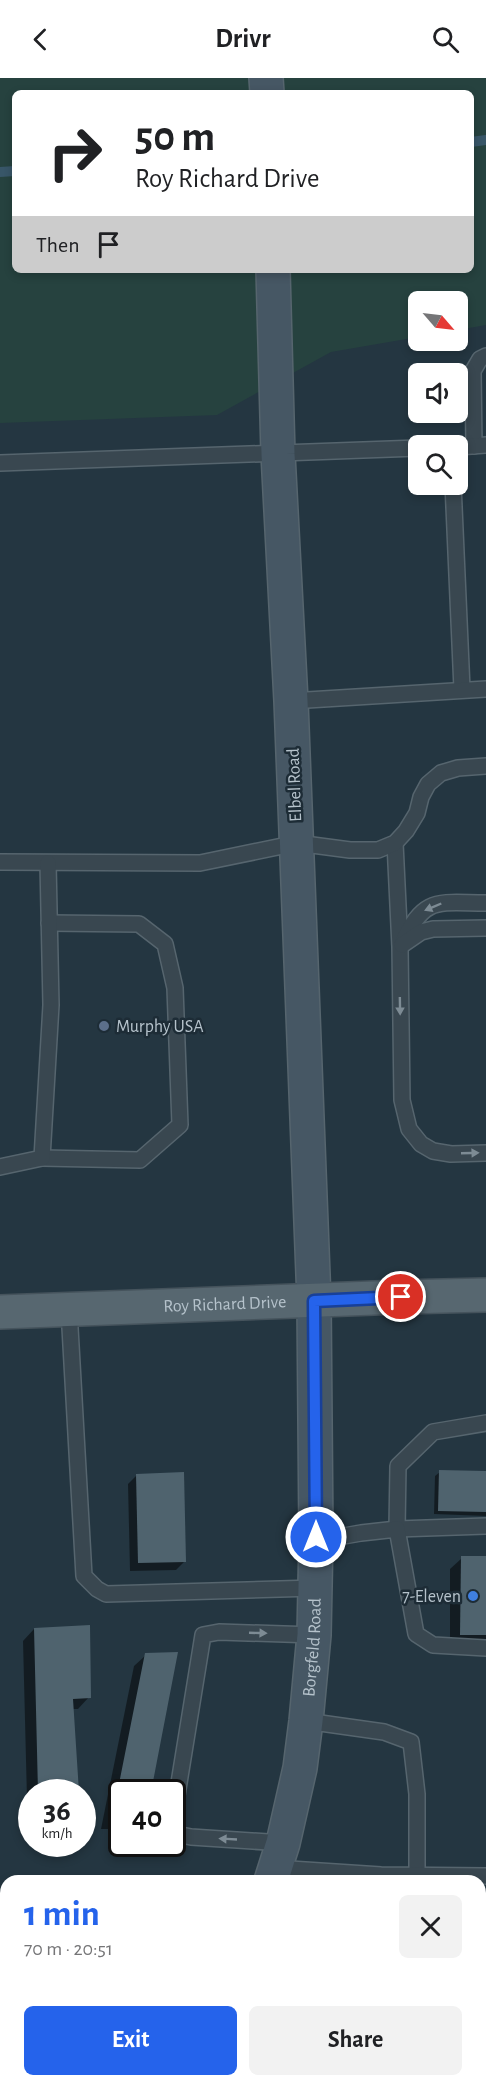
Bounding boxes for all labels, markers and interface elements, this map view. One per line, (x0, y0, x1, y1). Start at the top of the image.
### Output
icon: back (24, 23, 57, 56)
icon: search (429, 23, 462, 56)
text: Drivr (215, 25, 271, 52)
icon: right (36, 114, 114, 192)
text: 50 m (135, 116, 215, 158)
text: Roy Richard Drive (135, 165, 319, 192)
icon: arrive (92, 228, 125, 261)
text: Then (36, 234, 80, 256)
north arrow (408, 291, 468, 351)
map controls (408, 291, 468, 495)
button: sound (408, 363, 468, 423)
button: search (408, 435, 468, 495)
street label: Elbel Road (285, 748, 305, 822)
one-way arrow (423, 902, 441, 912)
one-way arrow (395, 996, 405, 1015)
place label: Murphy USA (116, 1018, 204, 1036)
marker: Murphy USA (97, 1019, 111, 1033)
one-way arrow (461, 1149, 480, 1158)
pin (375, 1271, 426, 1322)
icon: arrive (384, 1280, 417, 1313)
street label: Roy Richard Drive (163, 1293, 287, 1316)
position arrow (284, 1505, 348, 1569)
place label: 7-Eleven (402, 1588, 461, 1606)
marker: 7-Eleven (466, 1589, 480, 1603)
street label: Borgfeld Road (300, 1598, 325, 1698)
one-way arrow (249, 1629, 268, 1638)
speed limit sign: 40 (108, 1779, 186, 1857)
text: 36 (43, 1796, 71, 1826)
text: km/h (42, 1826, 72, 1841)
one-way arrow (218, 1835, 237, 1844)
button: close (399, 1895, 462, 1958)
text: 1 min (24, 1896, 100, 1932)
text: 70 m · 20:51 (24, 1939, 113, 1959)
button: Exit (24, 2006, 237, 2075)
button: Share (249, 2006, 462, 2075)

